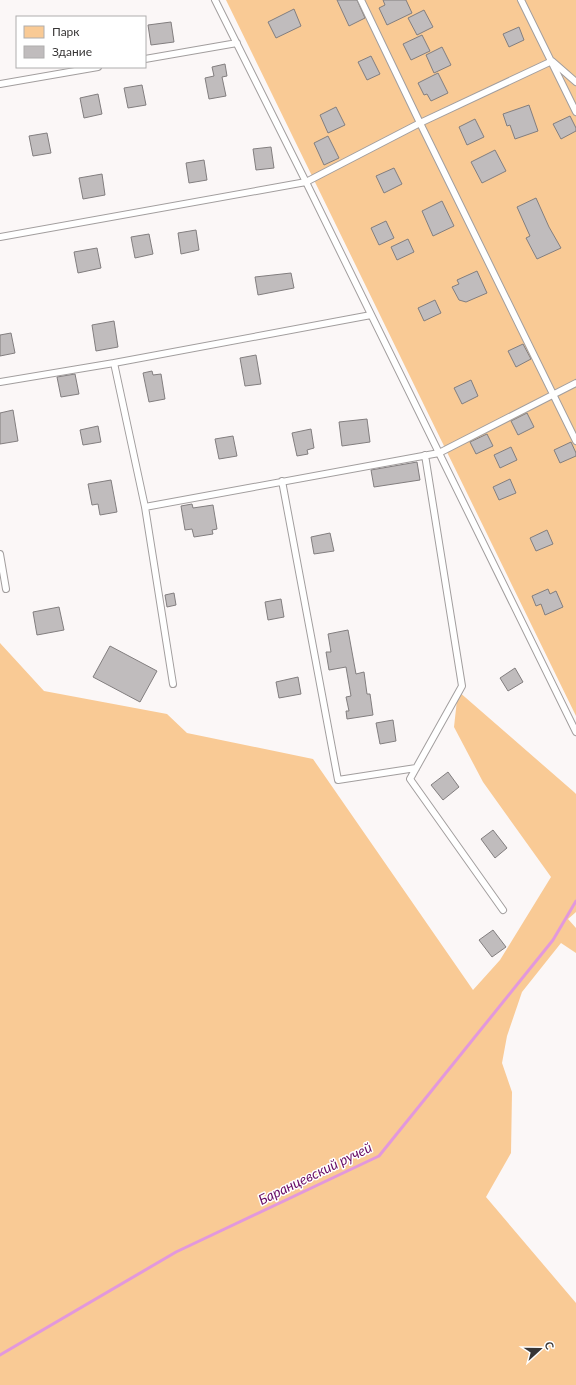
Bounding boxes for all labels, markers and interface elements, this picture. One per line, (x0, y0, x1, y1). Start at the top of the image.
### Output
legend (16, 16, 146, 68)
text: Парк (52, 24, 80, 39)
text: Здание (52, 44, 92, 59)
water label: Баранцевский ручей (255, 1138, 375, 1208)
north arrow (520, 1329, 560, 1369)
text: С (542, 1340, 557, 1352)

